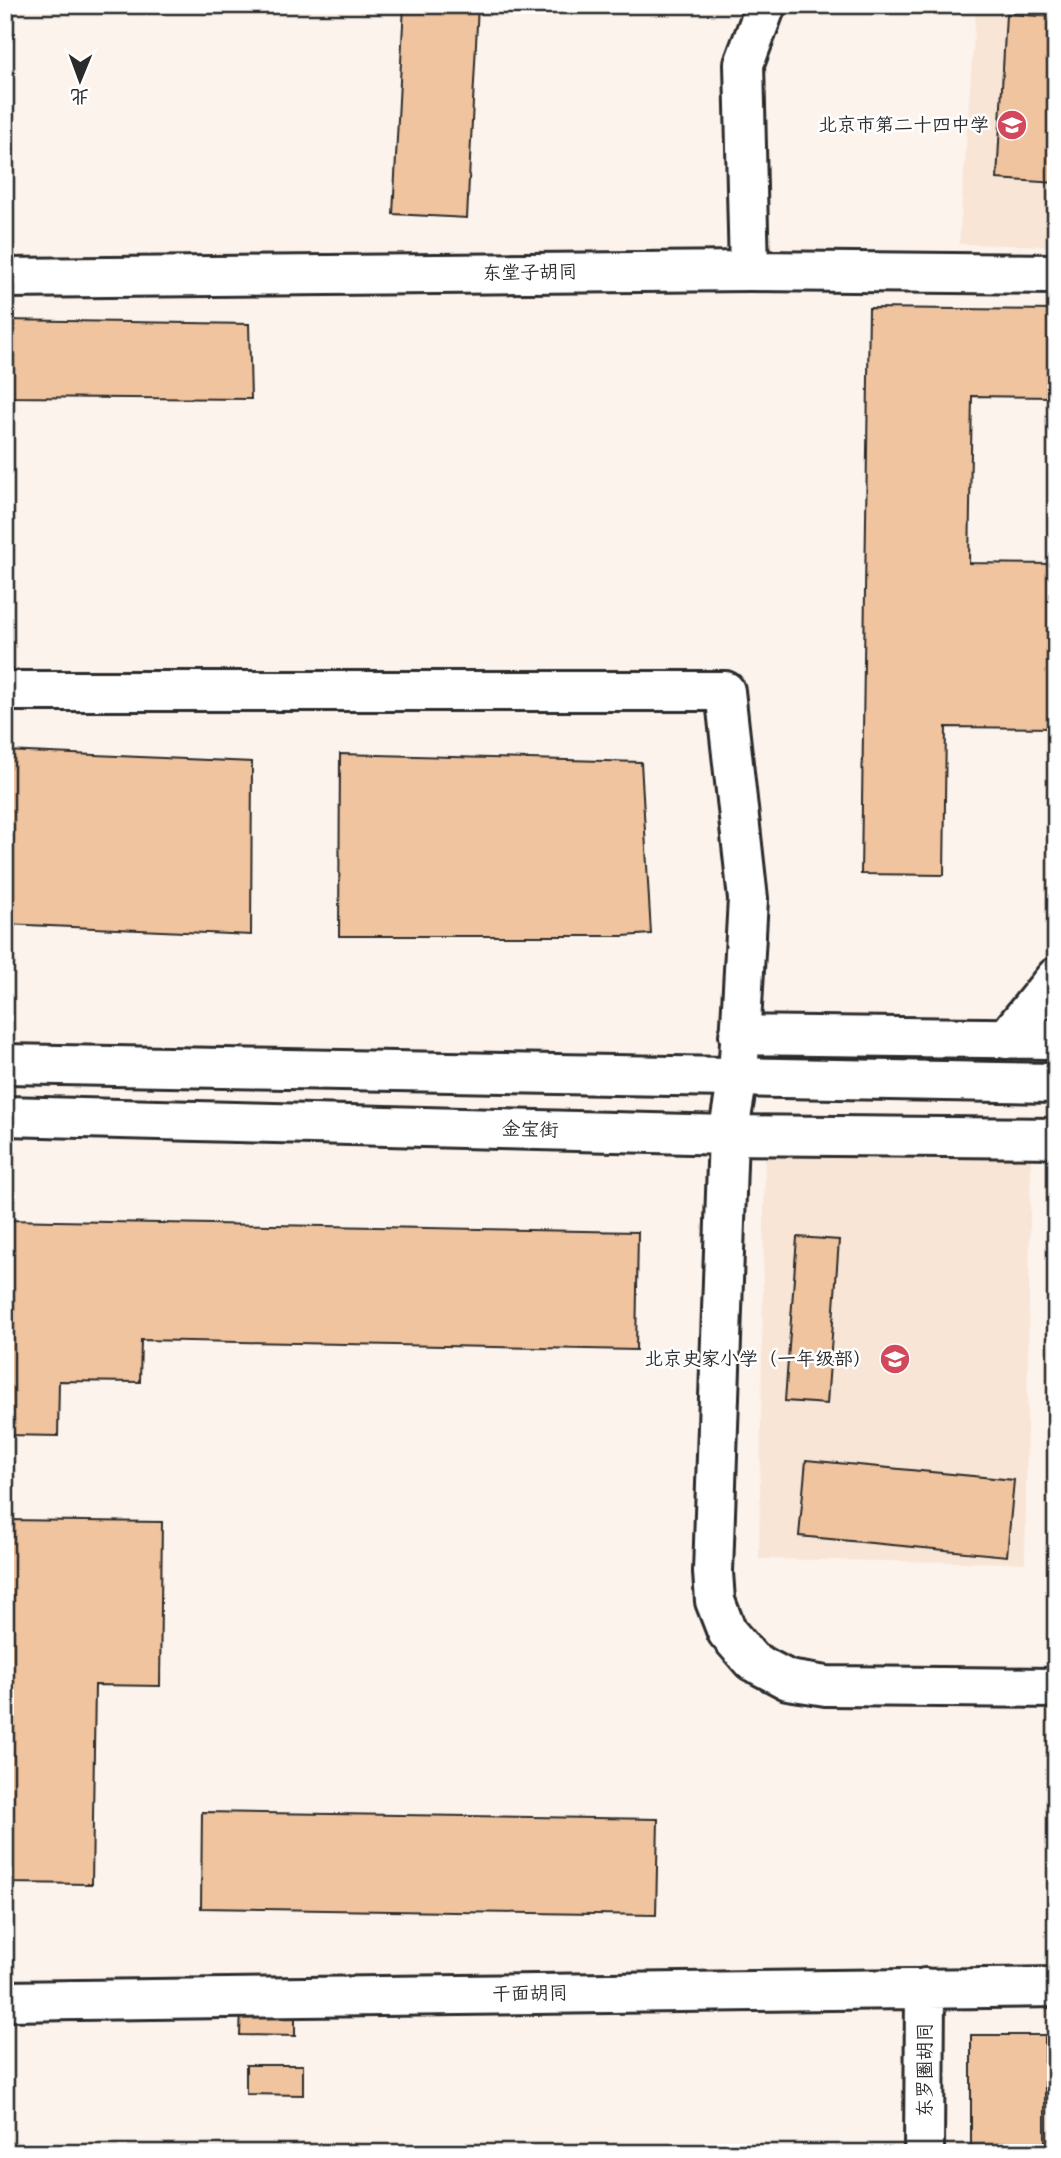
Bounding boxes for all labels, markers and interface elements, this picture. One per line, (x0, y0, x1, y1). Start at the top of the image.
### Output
north arrow (46, 46, 116, 116)
text: 北 (70, 84, 89, 107)
school or university icon: 北京市第二十四中学 (995, 108, 1029, 142)
place label: 北京市第二十四中学 (818, 114, 989, 137)
street label: 东堂子胡同 (482, 261, 578, 285)
street label: 金宝街 (501, 1118, 559, 1142)
school or university icon: 北京史家小学（一年级部） (878, 1342, 912, 1376)
place label: 北京史家小学（一年级部） (644, 1348, 872, 1371)
street label: 干面胡同 (492, 1982, 568, 2006)
street label: 东罗圈胡同 (914, 2022, 937, 2118)

